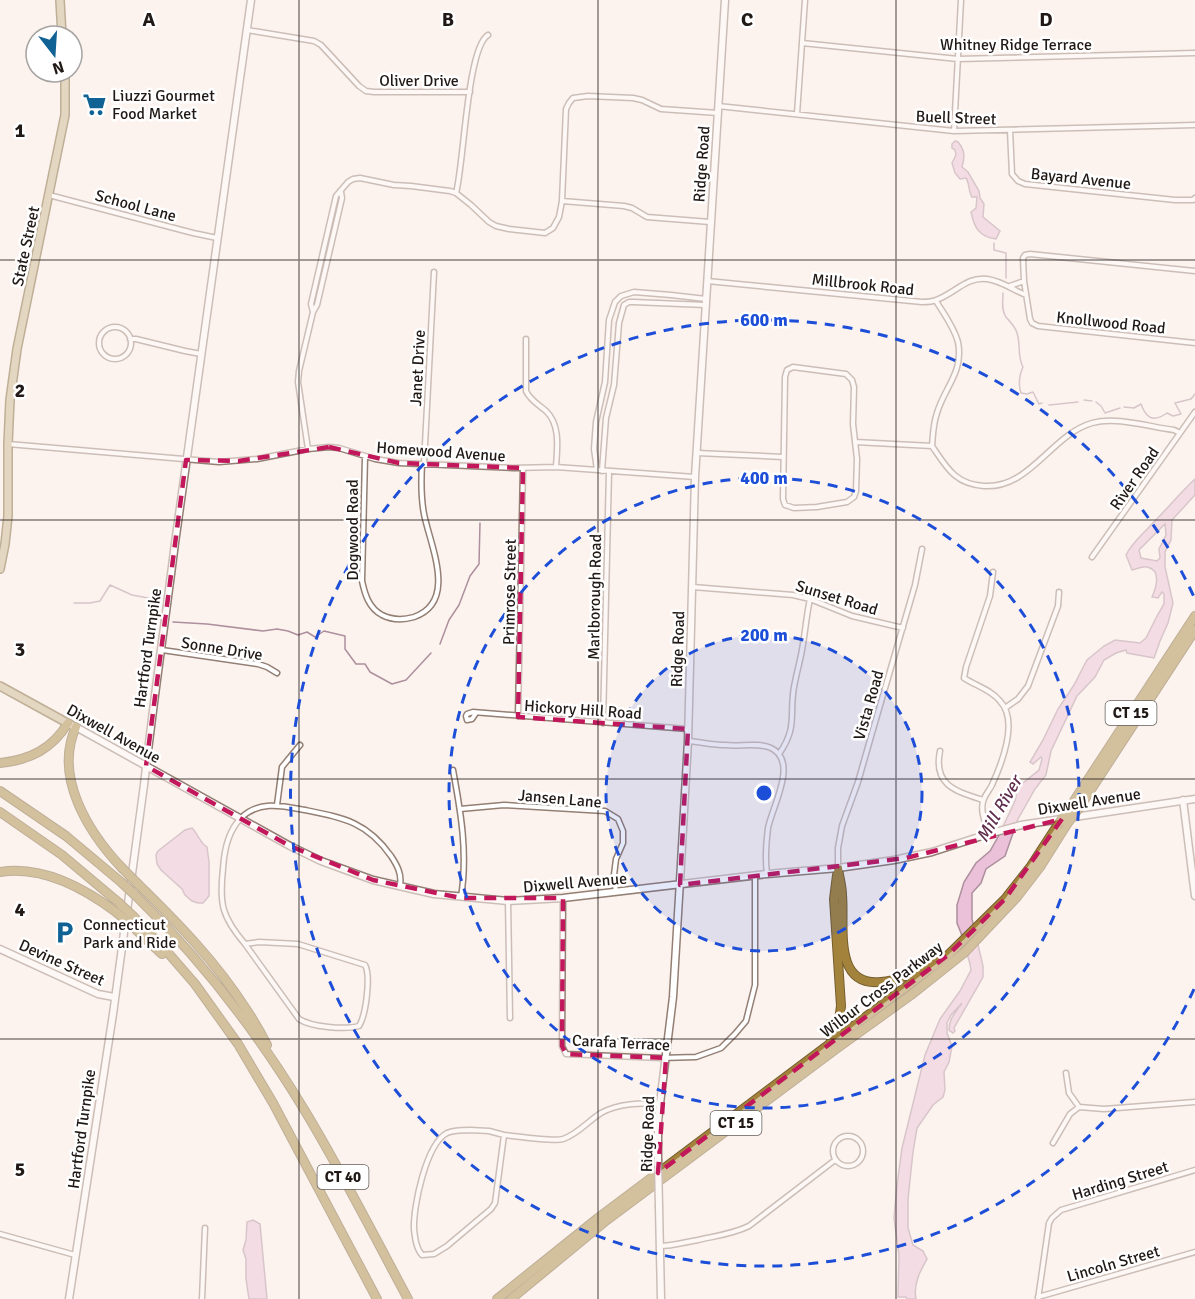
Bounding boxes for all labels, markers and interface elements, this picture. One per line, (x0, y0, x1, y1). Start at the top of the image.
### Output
text: A (143, 7, 156, 32)
text: B (442, 7, 454, 32)
text: C (741, 7, 753, 32)
text: D (1039, 7, 1053, 32)
north arrow (24, 24, 84, 84)
street label: Whitney Ridge Terrace (940, 35, 1092, 55)
text: N (50, 56, 66, 79)
street label: Oliver Drive (379, 71, 459, 91)
place label: Liuzzi Gourmet Food Market (112, 86, 215, 124)
supermarket icon: Liuzzi Gourmet Food Market (81, 91, 107, 117)
street label: Buell Street (915, 107, 997, 129)
text: 1 (15, 118, 26, 143)
street label: Ridge Road (689, 125, 715, 203)
street label: Bayard Avenue (1030, 164, 1132, 194)
street label: School Lane (93, 186, 178, 226)
street label: State Street (8, 204, 44, 288)
street label: Millbrook Road (811, 270, 915, 300)
street label: Knollwood Road (1055, 307, 1167, 339)
text: 600 m (740, 309, 788, 331)
street label: Janet Drive (406, 329, 430, 407)
text: 2 (15, 378, 25, 403)
street label: Homewood Avenue (376, 437, 506, 466)
street label: River Road (1106, 443, 1164, 514)
text: 400 m (740, 467, 788, 489)
street label: Dogwood Road (343, 479, 363, 581)
street label: Marlborough Road (584, 534, 606, 660)
street label: Primrose Street (499, 538, 521, 645)
street label: Sunset Road (793, 576, 880, 620)
street label: Hartford Turnpike (130, 587, 166, 709)
street label: Ridge Road (667, 610, 689, 688)
text: 200 m (740, 624, 788, 646)
street label: Sonne Drive (180, 633, 264, 665)
text: 3 (15, 637, 25, 662)
street label: Vista Road (849, 668, 888, 743)
street label: Hickory Hill Road (523, 696, 643, 724)
street label: Dixwell Avenue (63, 700, 164, 768)
road number: CT 15 (1106, 701, 1156, 725)
water label: Mill River (971, 770, 1028, 846)
centre of rings (754, 783, 774, 803)
street label: Dixwell Avenue (1036, 784, 1142, 820)
street label: Jansen Lane (517, 785, 603, 813)
street label: Dixwell Avenue (522, 868, 628, 898)
text: 4 (15, 897, 26, 922)
place label: Connecticut Park and Ride (83, 915, 177, 953)
parking icon: Connecticut Park and Ride (52, 920, 78, 946)
street label: Devine Street (16, 935, 108, 991)
street label: Wilbur Cross Parkway (817, 937, 947, 1042)
street label: Carafa Terrace (571, 1030, 671, 1056)
street label: Hartford Turnpike (64, 1068, 100, 1190)
street label: Ridge Road (637, 1095, 659, 1173)
road number: CT 15 (710, 1111, 762, 1135)
text: 5 (15, 1157, 25, 1182)
street label: Harding Street (1070, 1157, 1171, 1205)
road number: CT 40 (318, 1165, 368, 1189)
street label: Lincoln Street (1065, 1241, 1162, 1287)

